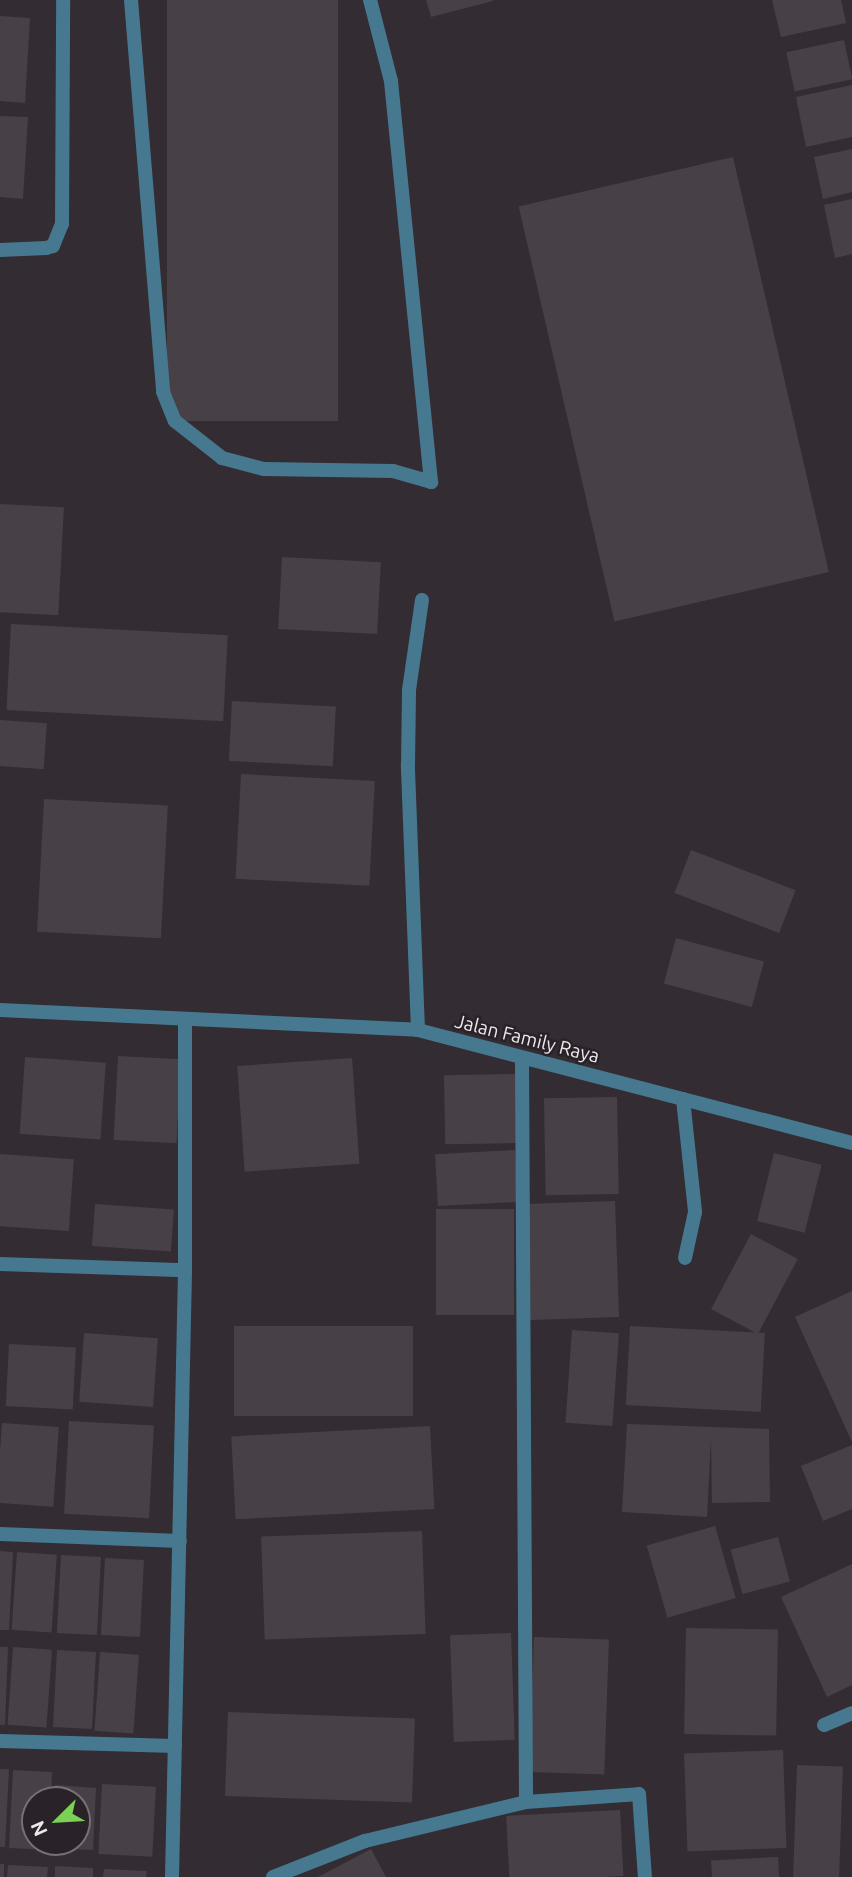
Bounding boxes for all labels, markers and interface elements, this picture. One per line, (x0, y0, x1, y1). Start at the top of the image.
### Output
street label: Jalan Family Raya (452, 1010, 602, 1068)
north arrow (21, 1786, 91, 1856)
text: N (26, 1818, 52, 1840)

